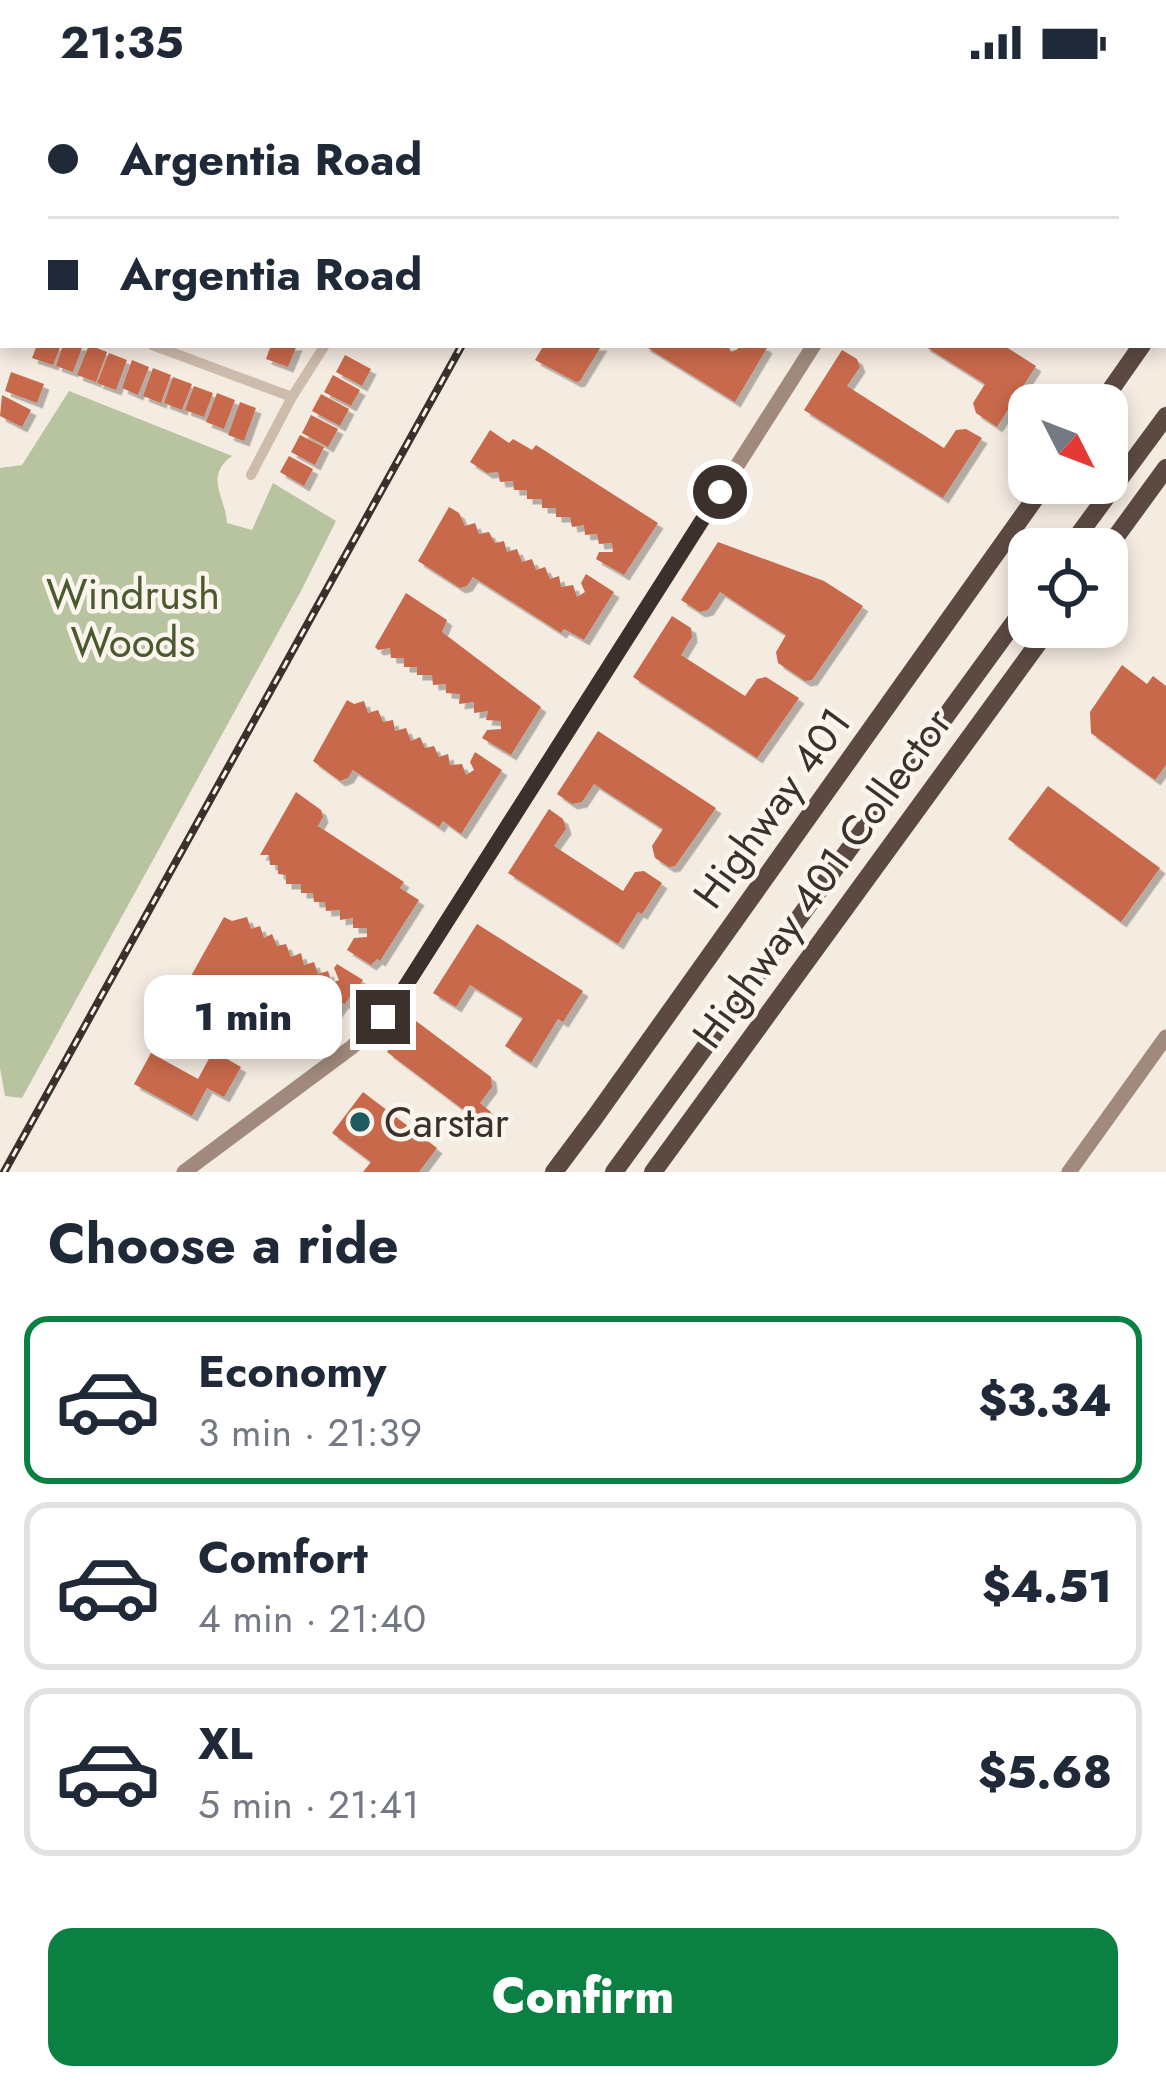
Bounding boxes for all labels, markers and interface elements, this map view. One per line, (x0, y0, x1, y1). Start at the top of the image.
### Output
text: 21:35 (60, 10, 184, 75)
text: Argentia Road (120, 127, 422, 192)
text: Argentia Road (120, 242, 422, 307)
north arrow (1008, 384, 1128, 504)
map controls (1008, 384, 1128, 648)
route start (693, 465, 747, 519)
button: locate (1008, 528, 1128, 648)
park label: Windrush Woods (46, 564, 220, 673)
street label: Highway 401 (678, 695, 866, 921)
street label: Highway 401 Collector (678, 695, 967, 1061)
callout: 1 min (143, 975, 341, 1059)
text: 1 min (194, 988, 292, 1045)
route end (356, 990, 410, 1044)
place label: Carstar (384, 1092, 510, 1153)
marker: Carstar (347, 1109, 373, 1135)
text: Choose a ride (48, 1205, 399, 1283)
text: Economy (198, 1339, 386, 1404)
icon: car (54, 1346, 162, 1454)
text: $3.34 (979, 1368, 1112, 1433)
text: 3 min · 21:39 (198, 1404, 422, 1461)
text: Comfort (198, 1525, 368, 1590)
icon: car (54, 1532, 162, 1640)
text: $4.51 (982, 1554, 1112, 1619)
text: 4 min · 21:40 (198, 1590, 426, 1647)
text: XL (198, 1711, 253, 1776)
icon: car (54, 1718, 162, 1826)
text: $5.68 (978, 1740, 1112, 1805)
text: 5 min · 21:41 (198, 1776, 420, 1833)
button: Confirm (48, 1928, 1118, 2066)

